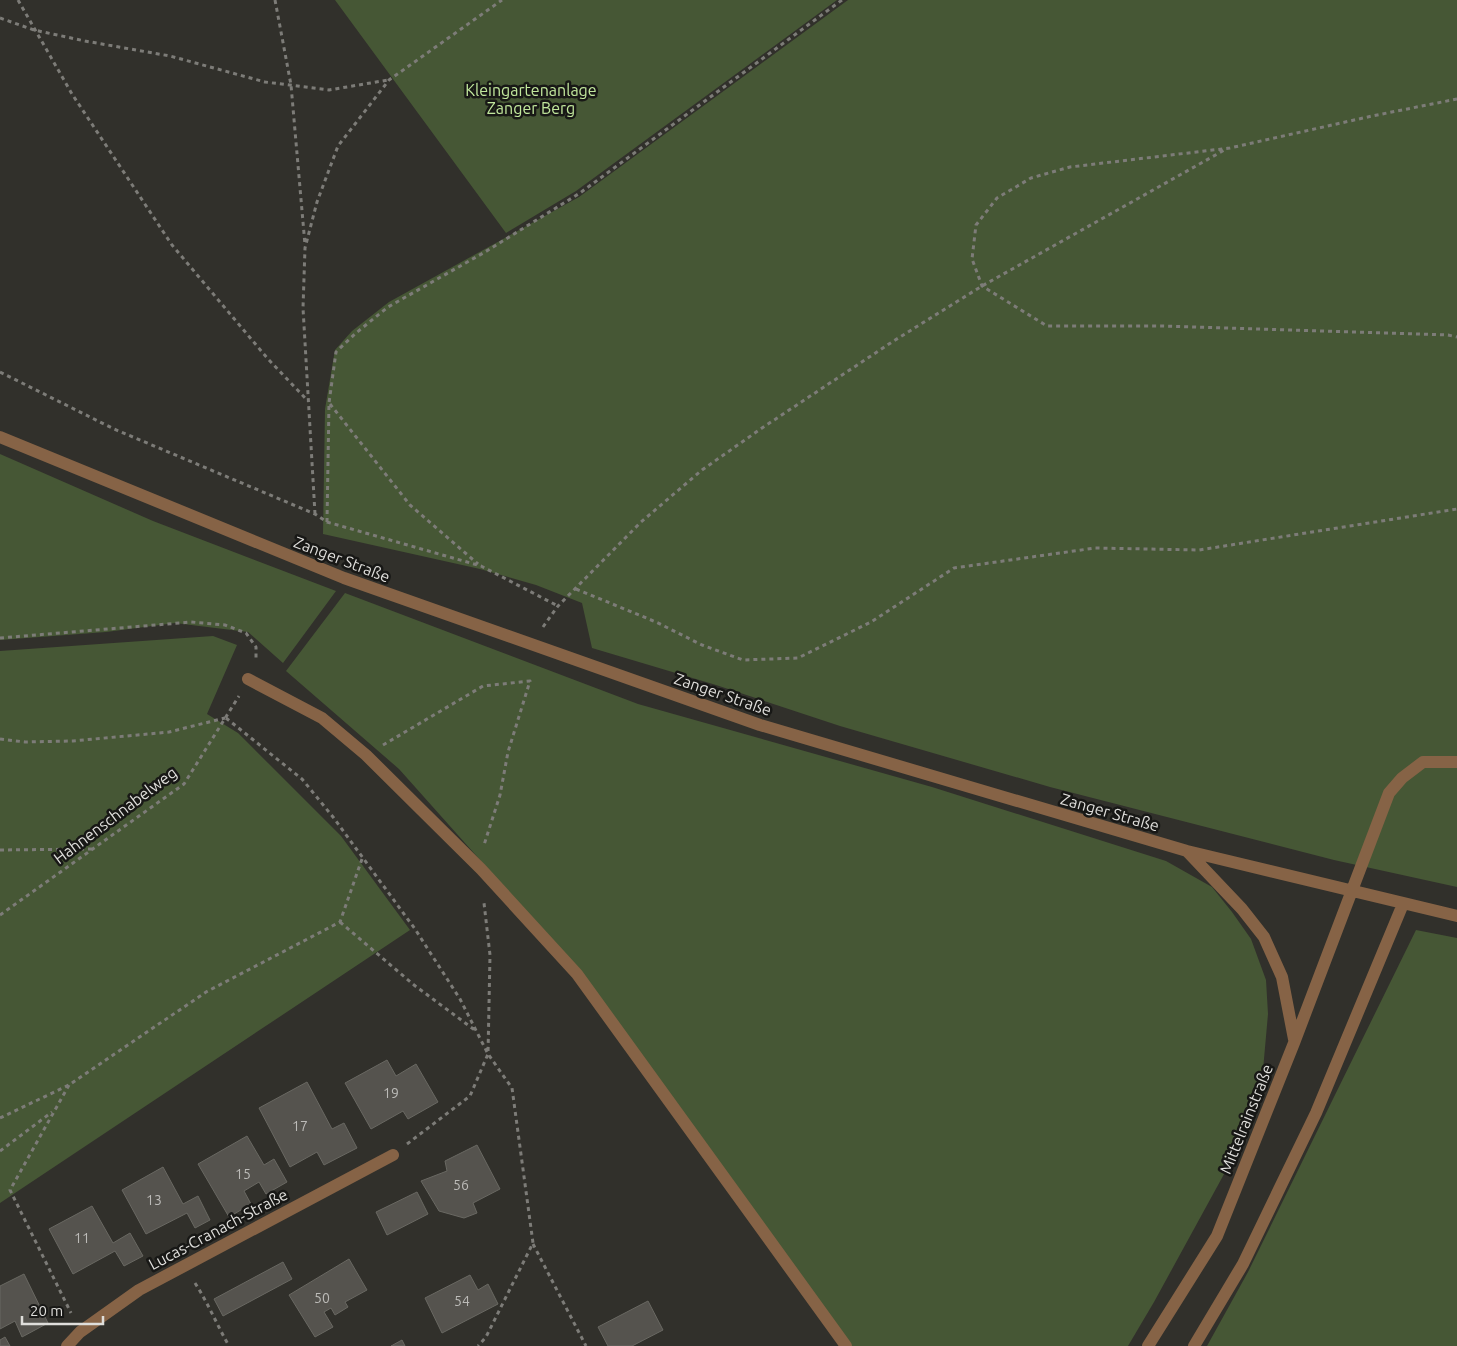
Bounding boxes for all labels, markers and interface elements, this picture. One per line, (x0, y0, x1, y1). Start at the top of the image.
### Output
park label: Kleingartenanlage Zanger Berg (465, 81, 597, 117)
street label: Zanger Straße (291, 532, 393, 586)
street label: Zanger Straße (672, 669, 774, 719)
street label: Hahnenschnabelweg (50, 763, 180, 867)
street label: Zanger Straße (1059, 789, 1161, 835)
street label: Mittelrainstraße (1216, 1062, 1276, 1176)
house number: 19 (383, 1085, 399, 1101)
house number: 17 (292, 1118, 308, 1134)
house number: 15 (235, 1166, 251, 1182)
house number: 56 (453, 1177, 469, 1193)
street label: Lucas-Cranach-Straße (146, 1185, 290, 1273)
house number: 13 (146, 1192, 162, 1208)
house number: 11 (74, 1230, 90, 1246)
house number: 50 (314, 1290, 330, 1306)
house number: 54 (454, 1293, 470, 1309)
scale bar (22, 1294, 104, 1326)
text: 20 m (30, 1302, 63, 1319)

